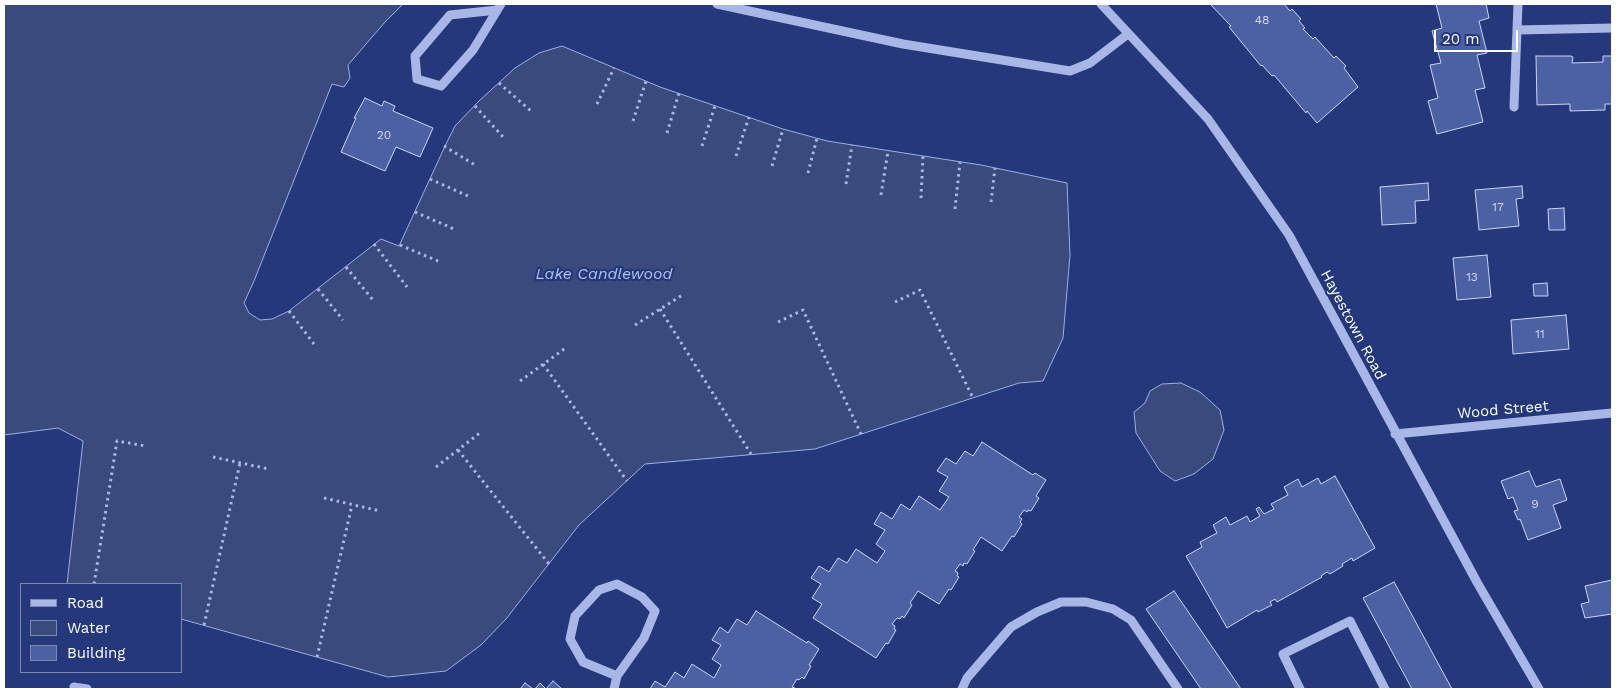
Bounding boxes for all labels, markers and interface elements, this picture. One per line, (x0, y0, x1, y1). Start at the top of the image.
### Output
house number: 48 (1255, 13, 1269, 27)
scale bar (1436, 20, 1520, 52)
text: 20 m (1442, 30, 1480, 48)
house number: 20 (377, 128, 391, 142)
house number: 17 (1492, 200, 1504, 214)
water label: Lake Candlewood (536, 264, 672, 284)
street label: Hayestown Road (1316, 267, 1390, 383)
house number: 13 (1466, 270, 1478, 284)
house number: 11 (1535, 327, 1545, 341)
street label: Wood Street (1457, 397, 1549, 423)
house number: 9 (1531, 497, 1539, 511)
legend (20, 583, 182, 673)
text: Road (67, 594, 104, 612)
text: Water (67, 619, 110, 637)
text: Building (67, 644, 125, 662)

